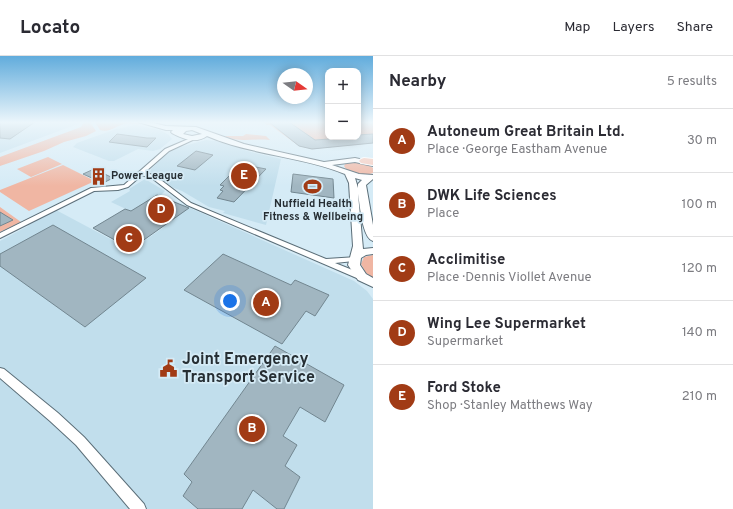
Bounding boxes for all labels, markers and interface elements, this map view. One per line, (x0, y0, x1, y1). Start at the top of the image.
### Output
text: Locato (20, 16, 80, 40)
text: Map (564, 19, 590, 36)
text: Layers (612, 19, 654, 36)
text: Share (676, 19, 713, 36)
north arrow (277, 68, 313, 104)
map controls (325, 68, 361, 140)
button: + (325, 68, 361, 104)
text: Nearby (389, 71, 446, 93)
text: 5 results (667, 74, 717, 90)
button: − (325, 104, 361, 140)
text: Autoneum Great Britain Ltd. (427, 123, 624, 142)
text: A (397, 133, 407, 149)
text: 30 m (687, 133, 717, 149)
text: Place · George Eastham Avenue (427, 142, 607, 158)
pin: E (231, 161, 257, 191)
building icon: Power League (88, 166, 108, 186)
place label: Power League (111, 169, 183, 183)
sports icon: Nuffield Health Fitness & Wellbeing (303, 176, 323, 196)
text: DWK Life Sciences (427, 187, 557, 206)
pin: D (148, 195, 174, 225)
place label: Nuffield Health Fitness & Wellbeing (263, 197, 363, 224)
text: B (398, 197, 406, 213)
text: 100 m (681, 197, 717, 213)
text: Place (427, 206, 459, 222)
pin: C (116, 224, 142, 254)
text: Acclimitise (427, 251, 505, 270)
text: C (398, 261, 406, 277)
text: 120 m (682, 261, 717, 277)
text: Place · Dennis Viollet Avenue (427, 270, 592, 286)
pin: A (253, 288, 279, 318)
your location (220, 291, 240, 311)
text: Wing Lee Supermarket (427, 315, 586, 334)
text: D (397, 325, 407, 341)
text: 140 m (682, 325, 717, 341)
text: Supermarket (427, 334, 503, 350)
place label: Joint Emergency Transport Service (182, 350, 315, 388)
public building icon: Joint Emergency Transport Service (159, 359, 179, 379)
text: Ford Stoke (427, 379, 501, 398)
text: E (398, 389, 406, 405)
text: 210 m (682, 389, 717, 405)
text: Shop · Stanley Matthews Way (427, 398, 593, 414)
pin: B (239, 414, 265, 444)

